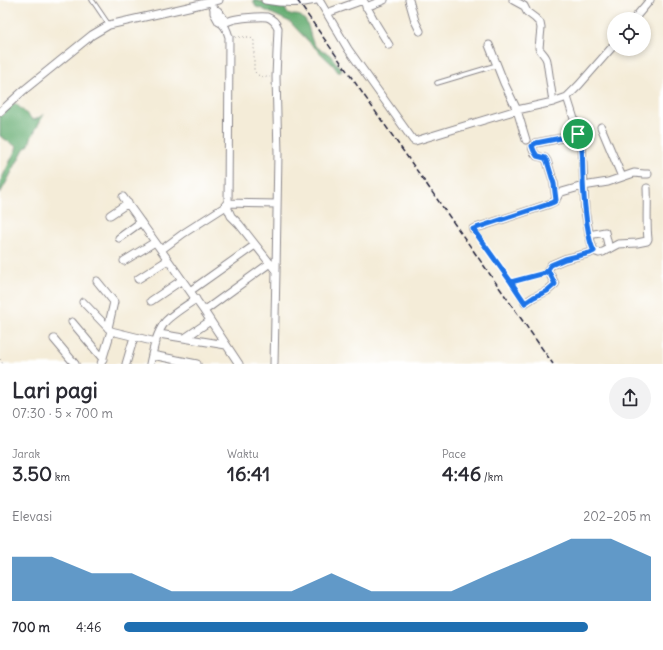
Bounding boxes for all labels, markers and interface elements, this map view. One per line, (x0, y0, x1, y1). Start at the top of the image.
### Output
map controls (607, 12, 651, 56)
button: locate (607, 12, 651, 56)
pin (561, 117, 595, 151)
icon: arrive (567, 123, 589, 145)
text: Lari pagi (12, 376, 98, 404)
button: share (609, 377, 651, 419)
text: 07:30 · 5 × 700 m (12, 405, 113, 422)
text: Jarak (12, 447, 40, 461)
text: Waktu (227, 447, 259, 461)
text: Pace (442, 447, 466, 461)
text: 3.50 (12, 461, 52, 486)
text: 16:41 (227, 461, 270, 486)
text: 4:46 (442, 461, 481, 486)
text: km (52, 470, 70, 484)
text: /km (481, 470, 503, 484)
text: Elevasi (12, 508, 52, 525)
text: 202–205 m (583, 508, 651, 525)
text: 700 m (12, 619, 50, 636)
text: 4:46 (76, 619, 101, 636)

